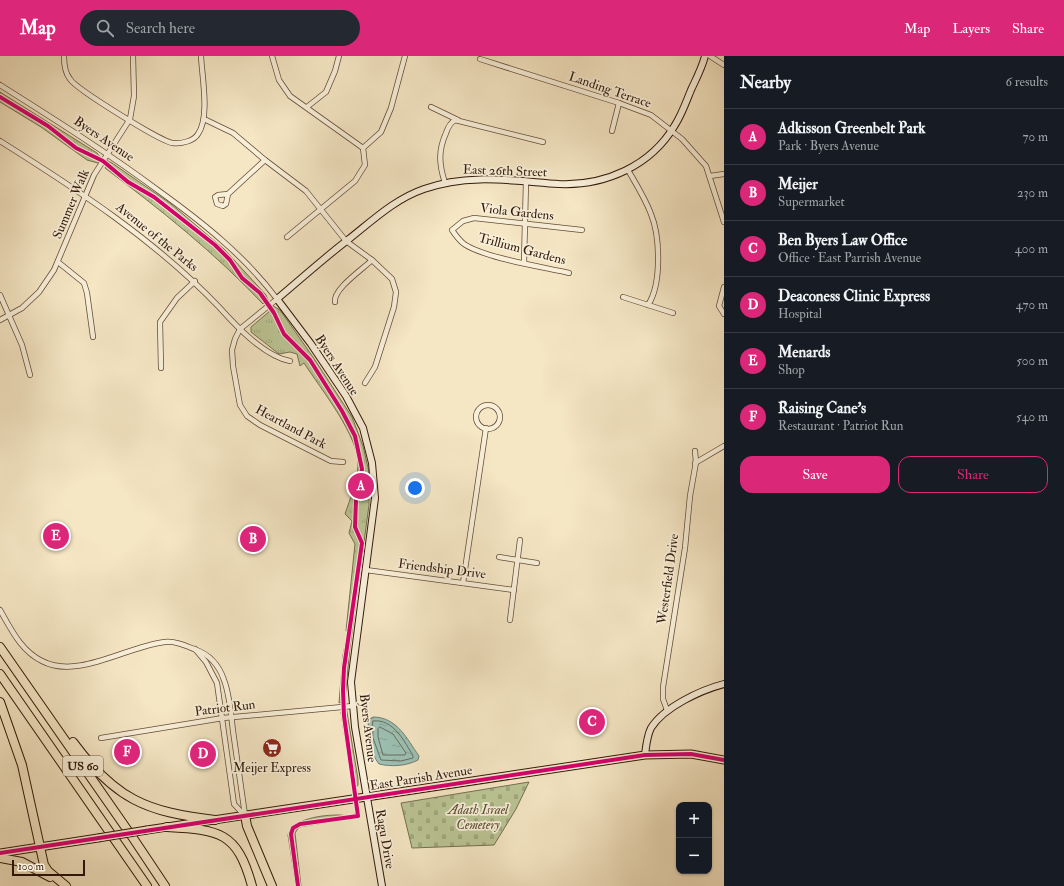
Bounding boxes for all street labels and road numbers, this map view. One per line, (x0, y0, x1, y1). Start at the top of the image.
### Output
street label: Landing Terrace (567, 68, 654, 112)
street label: Byers Avenue (70, 113, 138, 166)
street label: East 26th Street (463, 162, 547, 180)
street label: Summer Walk (49, 166, 93, 241)
street label: Avenue of the Parks (112, 198, 202, 275)
street label: Viola Gardens (479, 200, 555, 224)
street label: Trillium Gardens (476, 230, 568, 269)
street label: Byers Avenue (311, 332, 363, 399)
street label: Heartland Park (253, 402, 330, 453)
street label: Westerfield Drive (654, 532, 682, 626)
street label: Friendship Drive (397, 556, 487, 583)
street label: Byers Avenue (355, 693, 380, 764)
street label: Patriot Run (194, 696, 256, 720)
road number: US 60 (63, 756, 103, 776)
street label: East Parrish Avenue (369, 762, 474, 794)
street label: Ragu Drive (372, 808, 398, 871)

